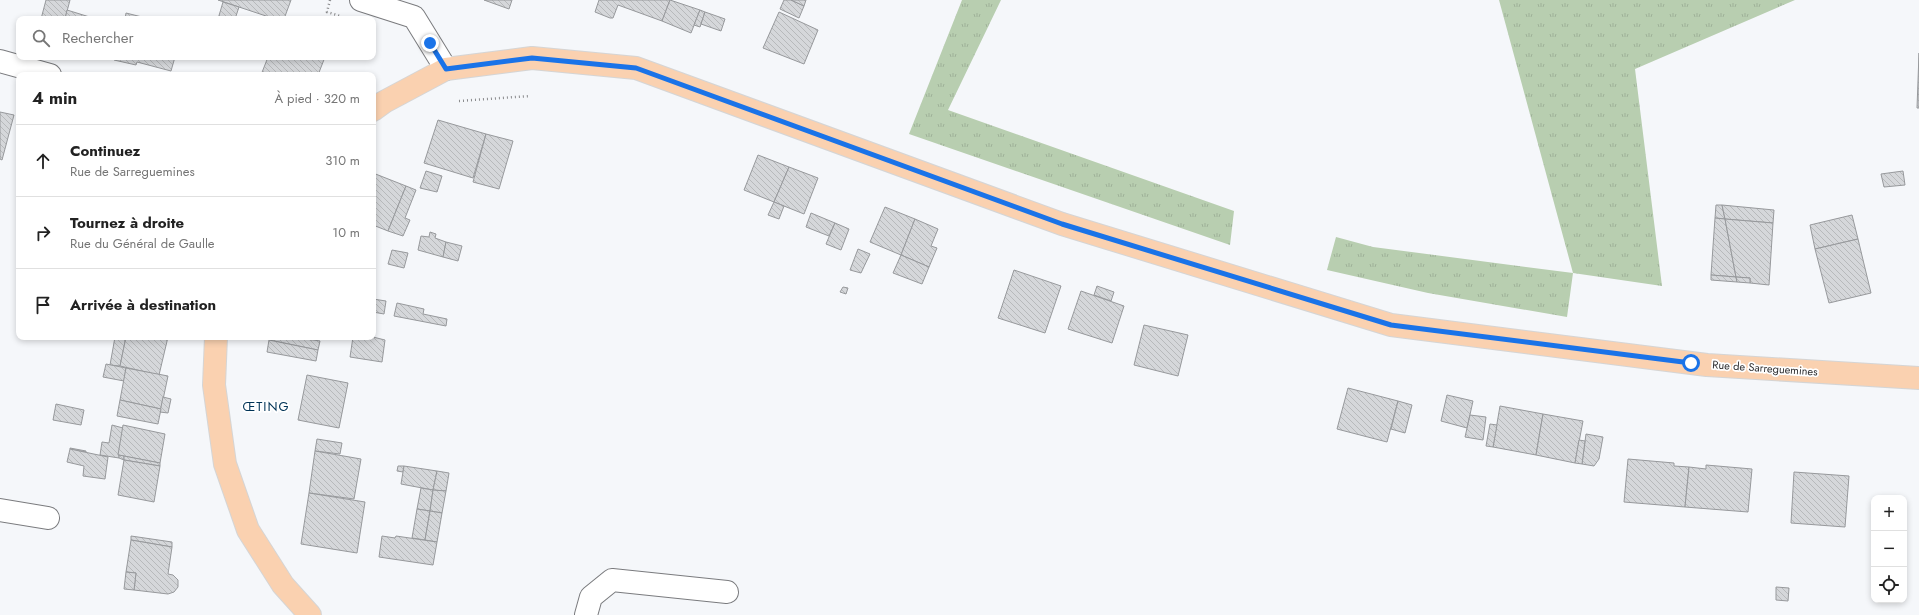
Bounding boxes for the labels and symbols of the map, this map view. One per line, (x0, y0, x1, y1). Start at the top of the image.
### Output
route end (421, 34, 439, 52)
route start (1682, 354, 1700, 372)
street label: Rue de Sarreguemines (1712, 356, 1819, 380)
district label: ŒTING (242, 397, 290, 416)

